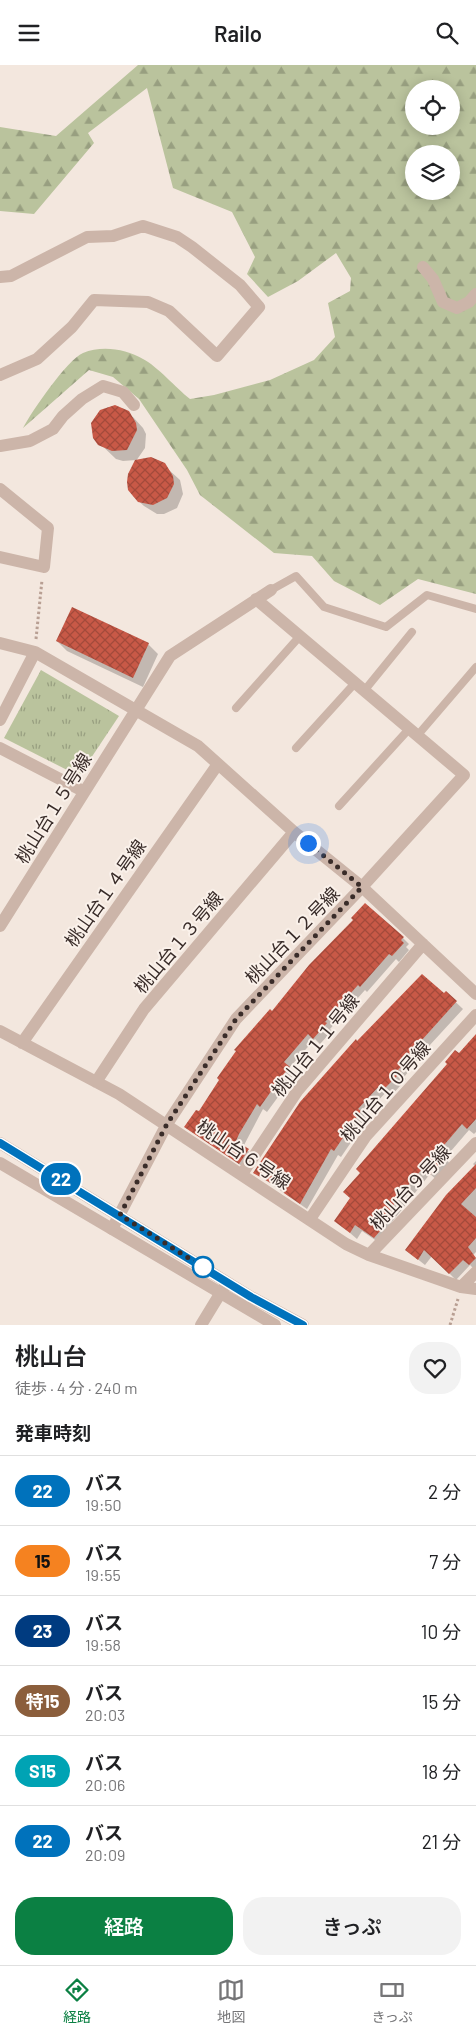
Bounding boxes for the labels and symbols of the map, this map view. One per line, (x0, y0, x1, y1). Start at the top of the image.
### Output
street label: 桃山台１５号線 (10, 749, 96, 867)
your location (296, 831, 321, 856)
street label: 桃山台１４号線 (60, 835, 150, 951)
street label: 桃山台１２号線 (240, 882, 344, 988)
street label: 桃山台１３号線 (129, 887, 227, 997)
street label: 桃山台１１号線 (267, 989, 363, 1101)
street label: 桃山台１０号線 (335, 1036, 435, 1146)
street label: 桃山台６号線 (193, 1115, 295, 1193)
street label: 桃山台９号線 (365, 1140, 455, 1234)
line badge: 22 (38, 1163, 84, 1195)
unlabelled marker (192, 1256, 214, 1278)

